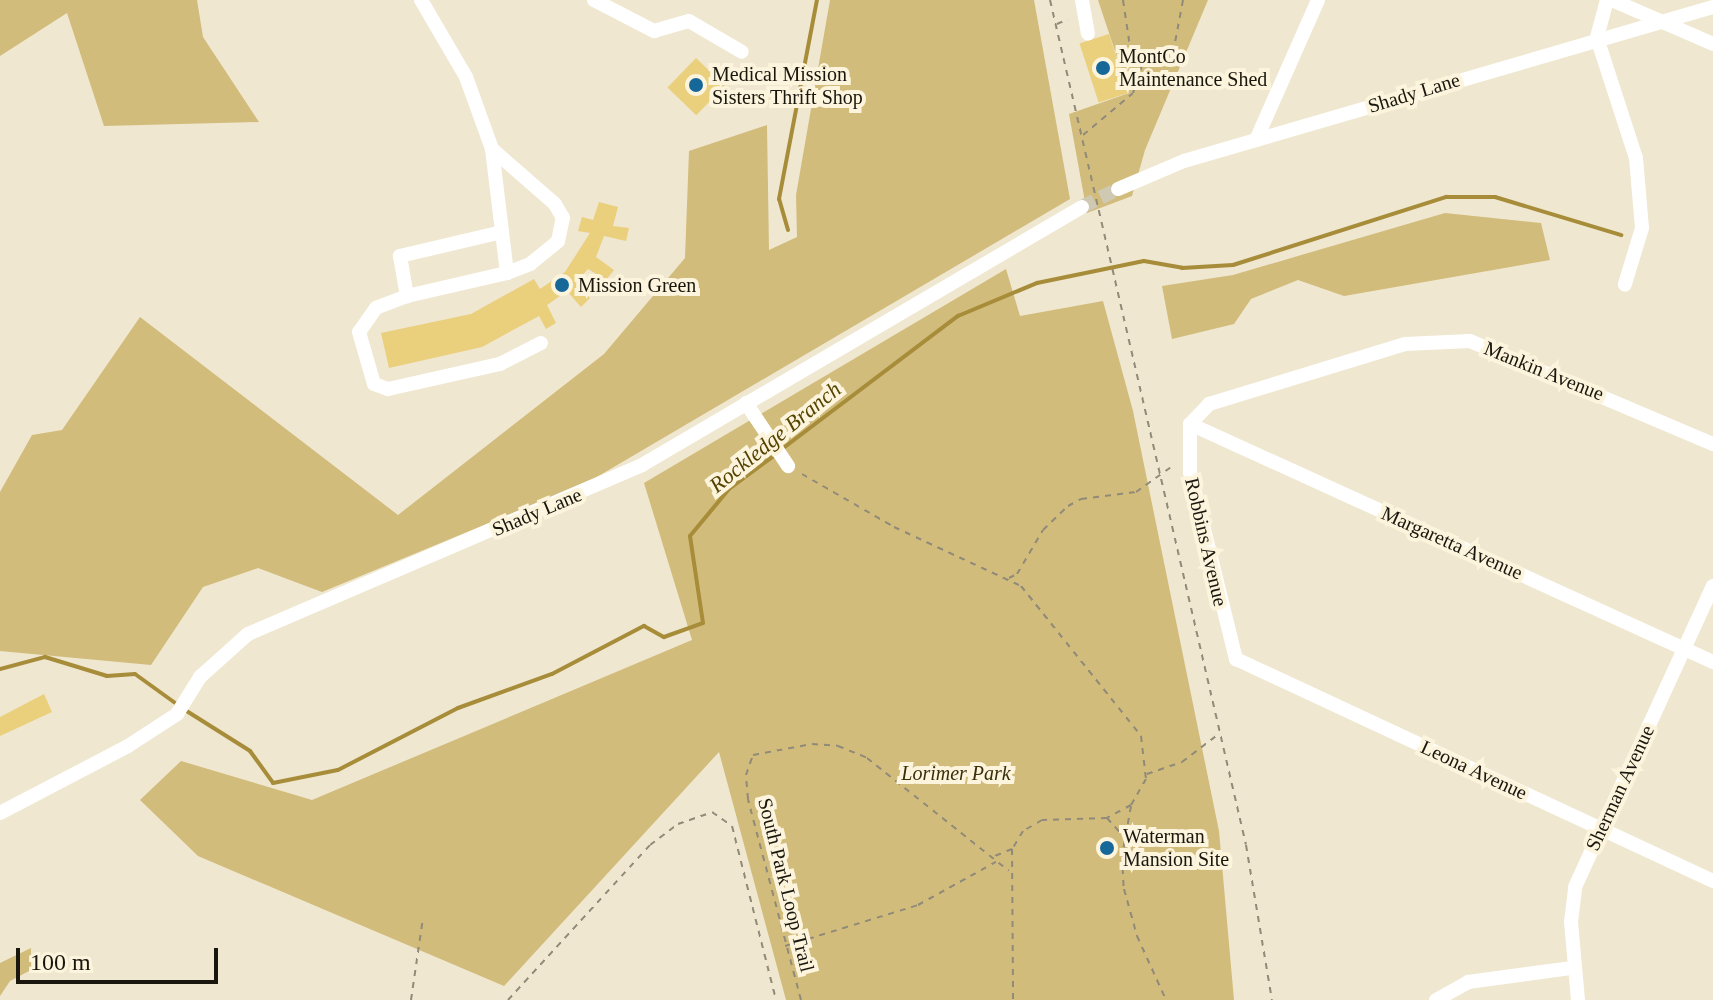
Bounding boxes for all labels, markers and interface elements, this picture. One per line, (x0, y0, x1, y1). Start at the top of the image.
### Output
place label: MontCo Maintenance Shed (1119, 44, 1267, 91)
marker: MontCo Maintenance Shed (1094, 59, 1112, 77)
place label: Medical Mission Sisters Thrift Shop (712, 62, 863, 109)
street label: Shady Lane (1365, 68, 1463, 118)
marker: Medical Mission Sisters Thrift Shop (687, 76, 705, 94)
place label: Mission Green (578, 273, 696, 297)
marker: Mission Green (553, 276, 571, 294)
street label: Mankin Avenue (1480, 336, 1608, 406)
water label: Rockledge Branch (704, 376, 846, 498)
street label: Robbins Avenue (1179, 475, 1233, 609)
street label: Shady Lane (489, 482, 585, 542)
street label: Margaretta Avenue (1377, 501, 1527, 585)
street label: Sherman Avenue (1580, 721, 1660, 855)
street label: Leona Avenue (1417, 735, 1531, 805)
park label: Lorimer Park (901, 761, 1011, 785)
street label: South Park Loop Trail (753, 795, 819, 975)
place label: Waterman Mansion Site (1123, 824, 1229, 871)
marker: Waterman Mansion Site (1098, 839, 1116, 857)
scale bar (20, 932, 222, 982)
text: 100 m (30, 949, 91, 975)

